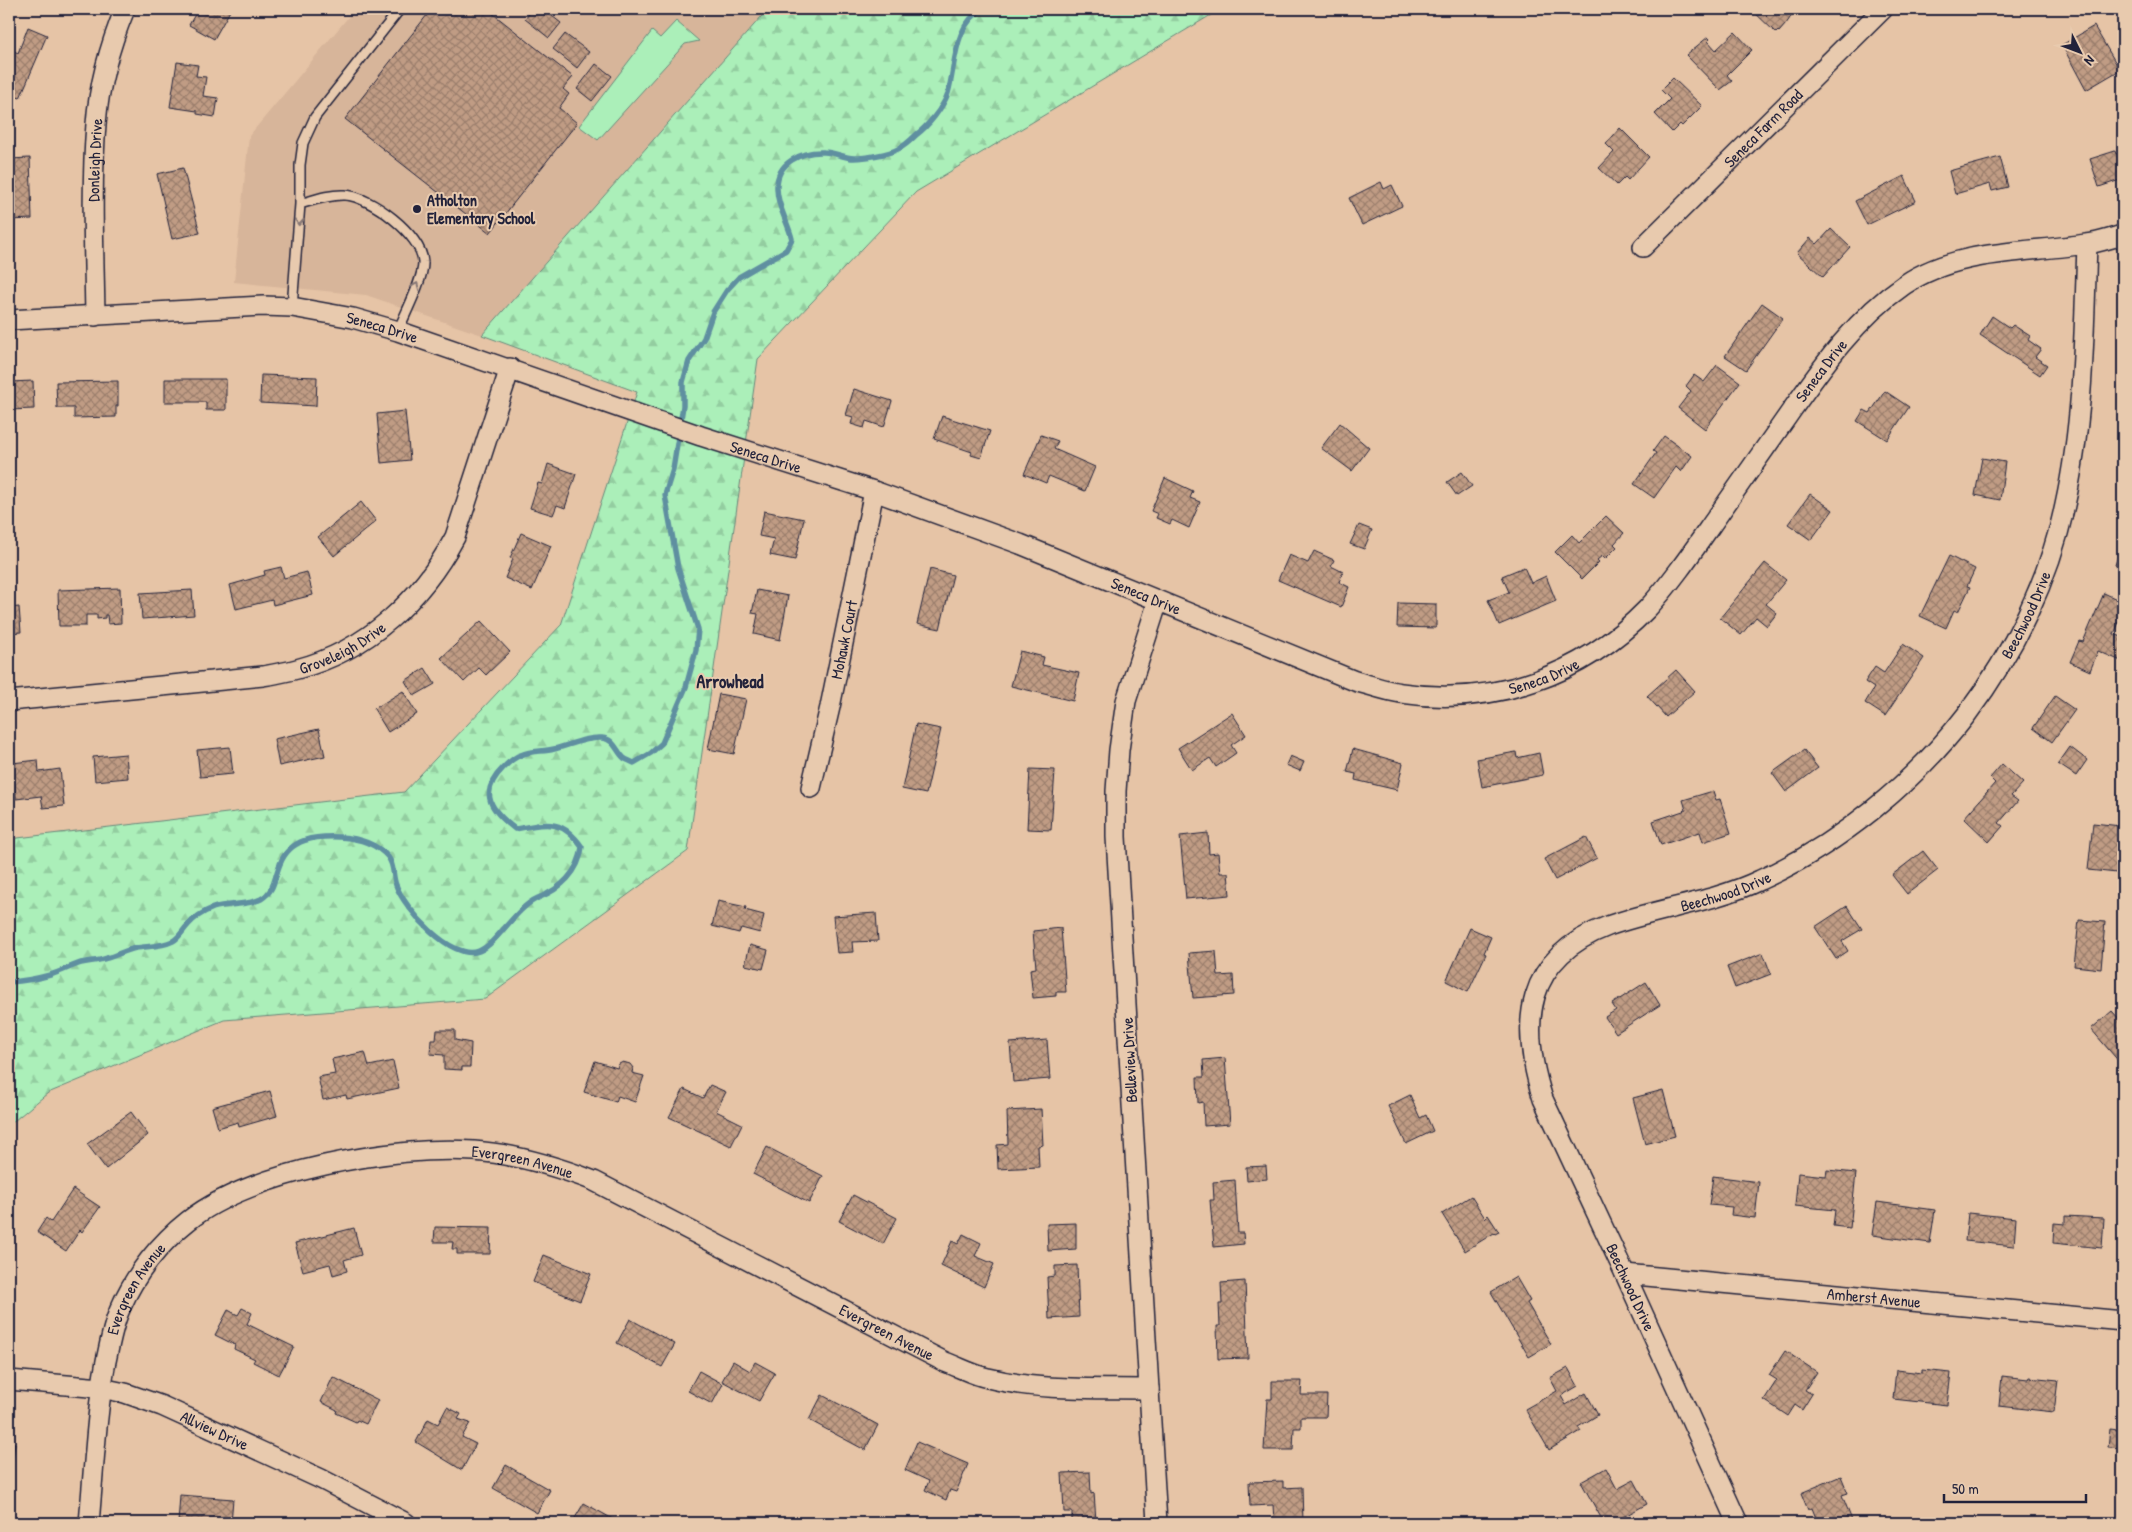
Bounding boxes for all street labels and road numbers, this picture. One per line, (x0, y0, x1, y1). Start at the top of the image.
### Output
street label: Seneca Farm Road (1719, 84, 1807, 172)
street label: Donleigh Drive (82, 117, 107, 202)
street label: Seneca Drive (345, 306, 422, 348)
street label: Seneca Drive (1790, 334, 1852, 406)
street label: Seneca Drive (727, 435, 805, 478)
street label: Beechwood Drive (1995, 567, 2056, 662)
street label: Seneca Drive (1108, 571, 1185, 620)
street label: Mohawk Court (825, 598, 863, 681)
street label: Groveleigh Drive (296, 616, 391, 679)
street label: Seneca Drive (1506, 652, 1583, 699)
street label: Beechwood Drive (1678, 865, 1775, 917)
street label: Belleview Drive (1116, 1016, 1142, 1103)
street label: Evergreen Avenue (471, 1140, 577, 1184)
street label: Evergreen Avenue (101, 1237, 171, 1337)
street label: Beechwood Drive (1601, 1240, 1661, 1335)
street label: Amherst Avenue (1826, 1282, 1922, 1313)
street label: Evergreen Avenue (836, 1298, 938, 1366)
street label: Allview Drive (177, 1405, 253, 1456)

